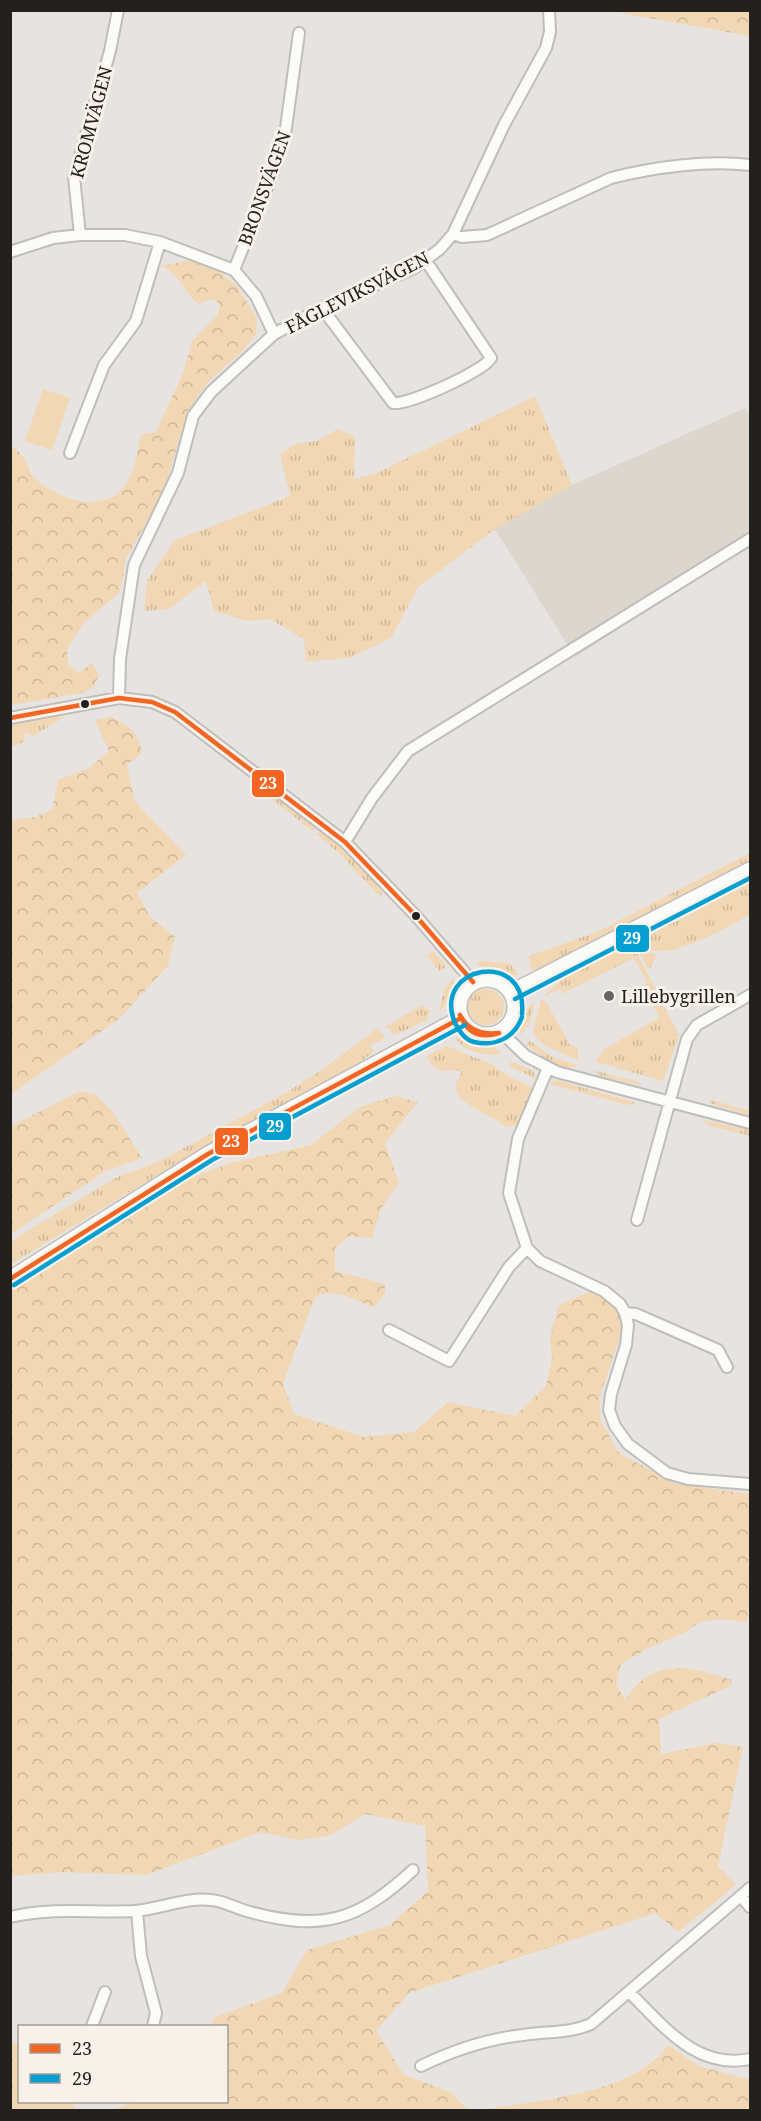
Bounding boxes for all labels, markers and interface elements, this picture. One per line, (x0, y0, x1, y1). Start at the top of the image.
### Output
street label: KROMVÄGEN (65, 63, 118, 181)
street label: BRONSVÄGEN (232, 127, 296, 249)
street label: FÅGLEVIKSVÄGEN (281, 245, 433, 339)
unlabelled marker (79, 698, 91, 710)
line badge: 23 (251, 769, 285, 798)
text: 23 (259, 772, 277, 794)
unlabelled marker (410, 910, 422, 922)
line badge: 29 (615, 924, 650, 953)
text: 29 (623, 927, 641, 949)
place label: Lillebygrillen (621, 984, 736, 1008)
marker: Lillebygrillen (602, 989, 616, 1003)
line badge: 29 (258, 1112, 292, 1141)
text: 29 (266, 1115, 284, 1137)
line badge: 23 (214, 1127, 249, 1156)
text: 23 (222, 1130, 240, 1152)
legend (18, 2025, 228, 2103)
text: 23 (72, 2036, 92, 2060)
text: 29 (72, 2066, 92, 2090)

